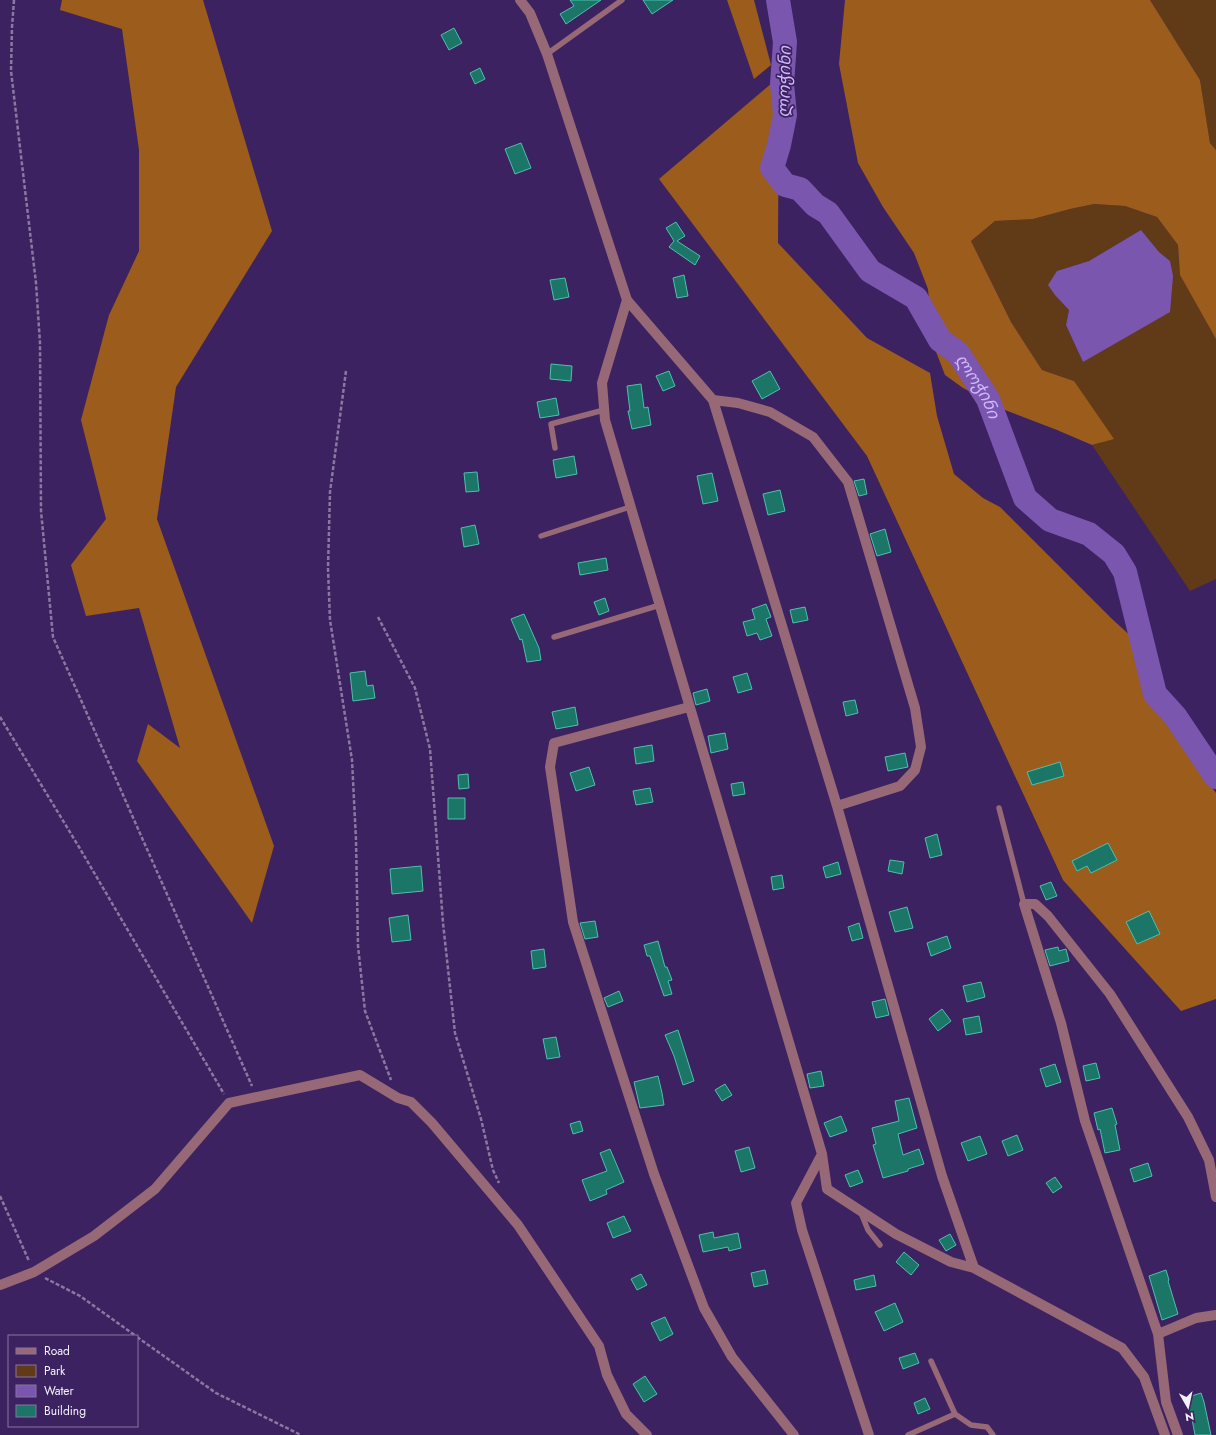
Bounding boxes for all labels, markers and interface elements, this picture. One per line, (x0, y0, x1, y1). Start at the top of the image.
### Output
water label: ლოჭინი (771, 45, 797, 118)
water label: ლოჭინი (950, 349, 1007, 423)
legend (8, 1335, 138, 1427)
text: Road (44, 1342, 70, 1360)
text: Park (44, 1362, 66, 1380)
text: Water (44, 1382, 75, 1400)
north arrow (1168, 1387, 1208, 1427)
text: Building (44, 1402, 86, 1420)
text: N (1184, 1408, 1195, 1425)

